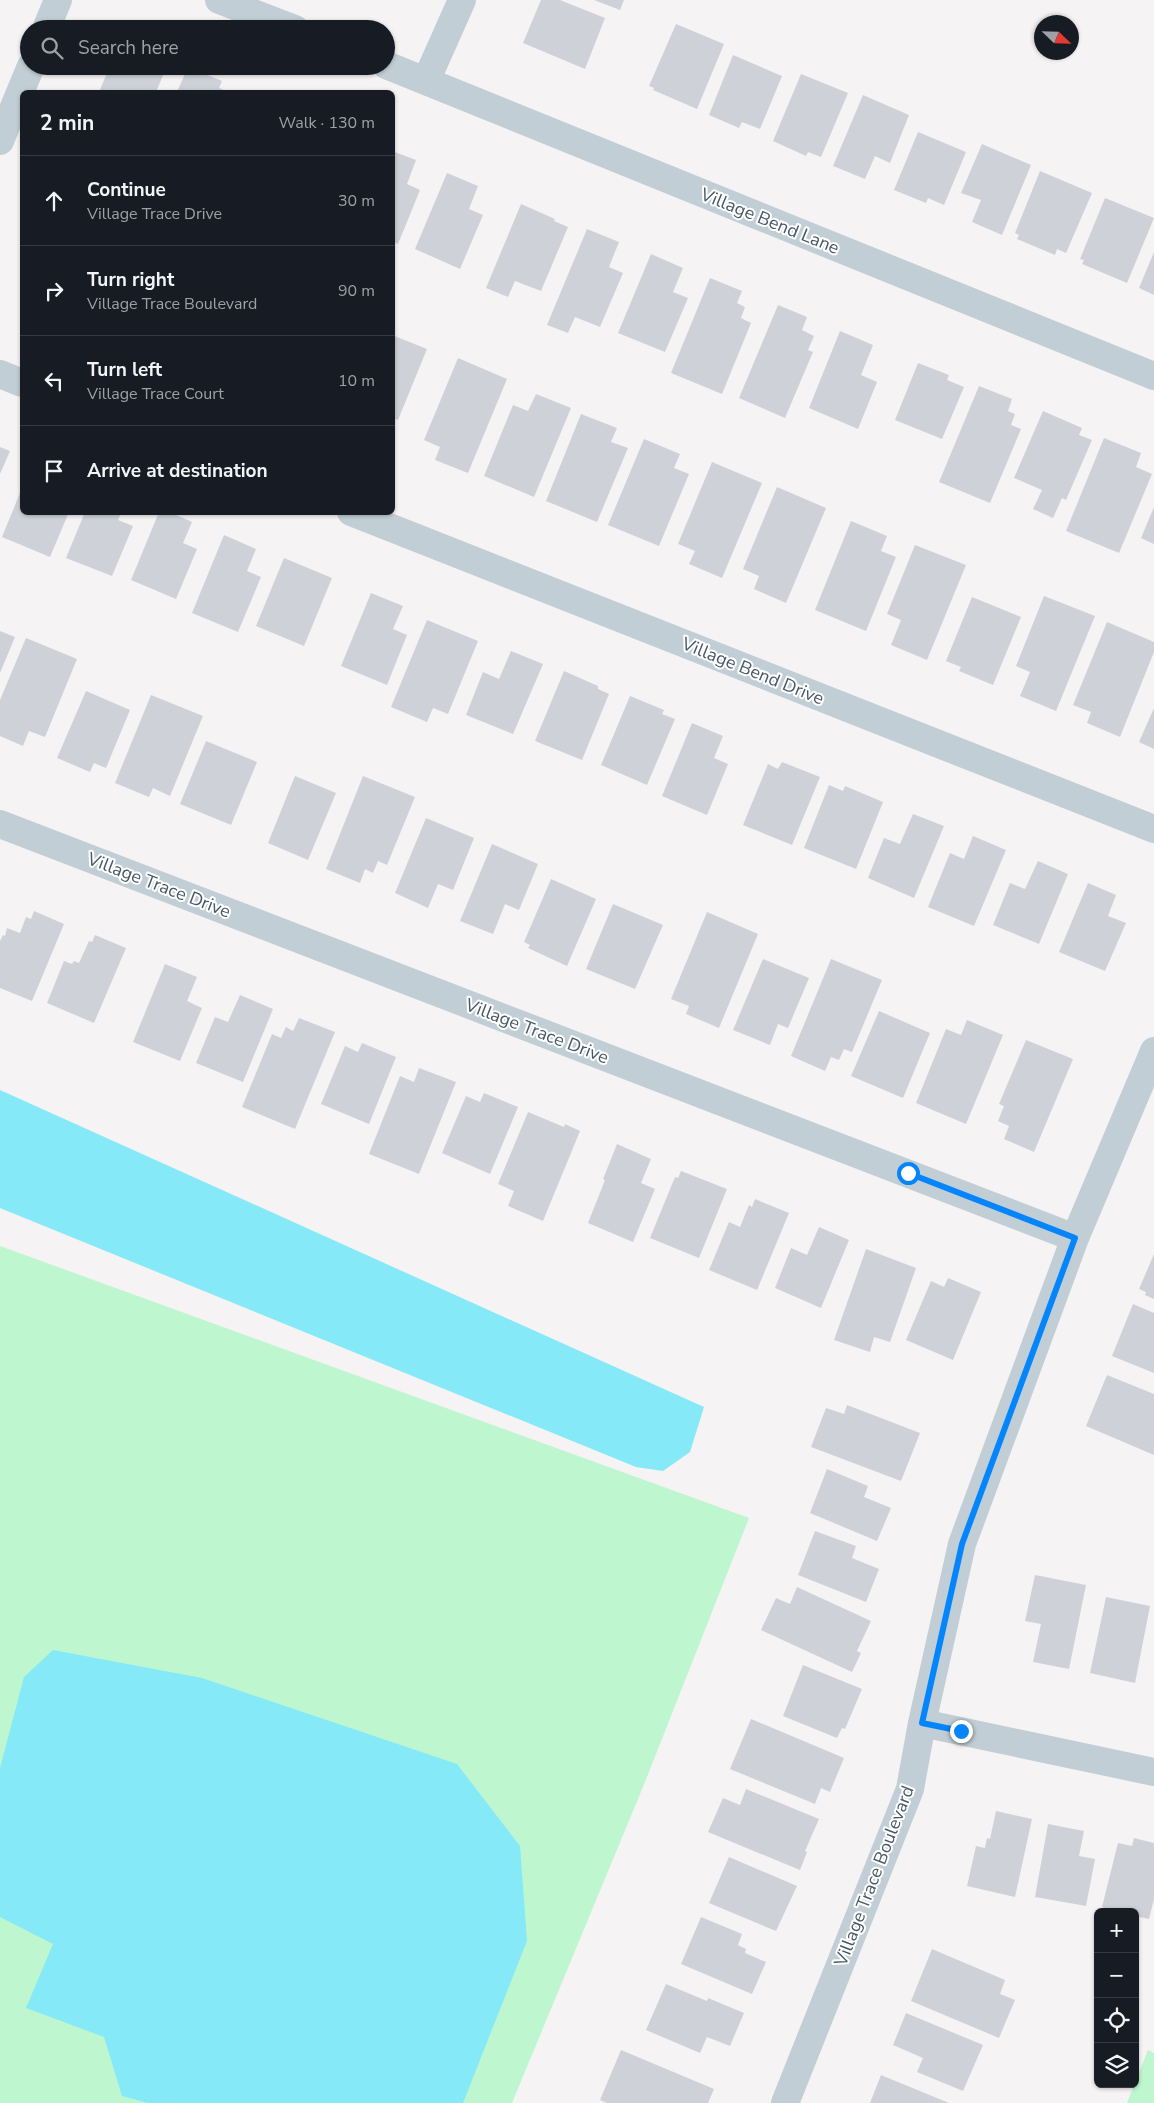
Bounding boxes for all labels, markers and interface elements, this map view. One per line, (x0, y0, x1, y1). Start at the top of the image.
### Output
north arrow (1034, 15, 1079, 60)
search box (20, 20, 395, 75)
icon: search (38, 34, 66, 62)
text: Search here (78, 35, 179, 61)
text: 2 min (40, 109, 94, 137)
text: Walk · 130 m (279, 112, 375, 134)
text: Continue (87, 177, 166, 203)
street label: Village Bend Lane (696, 182, 843, 260)
icon: ahead (40, 187, 68, 215)
text: 30 m (338, 190, 375, 212)
text: Village Trace Drive (87, 203, 222, 225)
text: Turn right (87, 267, 174, 293)
icon: right (40, 277, 68, 305)
text: 90 m (338, 280, 375, 302)
text: Village Trace Boulevard (87, 293, 257, 315)
text: Turn left (87, 357, 162, 383)
icon: left (40, 367, 68, 395)
text: 10 m (338, 370, 375, 392)
text: Village Trace Court (87, 383, 224, 405)
icon: arrive (40, 457, 68, 485)
text: Arrive at destination (87, 458, 268, 484)
street label: Village Bend Drive (677, 631, 828, 710)
street label: Village Trace Drive (83, 846, 234, 923)
street label: Village Trace Drive (461, 992, 612, 1069)
route start (897, 1162, 920, 1185)
route end (950, 1720, 973, 1743)
street label: Village Trace Boulevard (828, 1782, 920, 1971)
map controls (1094, 1908, 1139, 2088)
button: + (1094, 1908, 1139, 1953)
button: − (1094, 1953, 1139, 1998)
button: locate (1094, 1998, 1139, 2043)
button: layers (1094, 2043, 1139, 2088)

